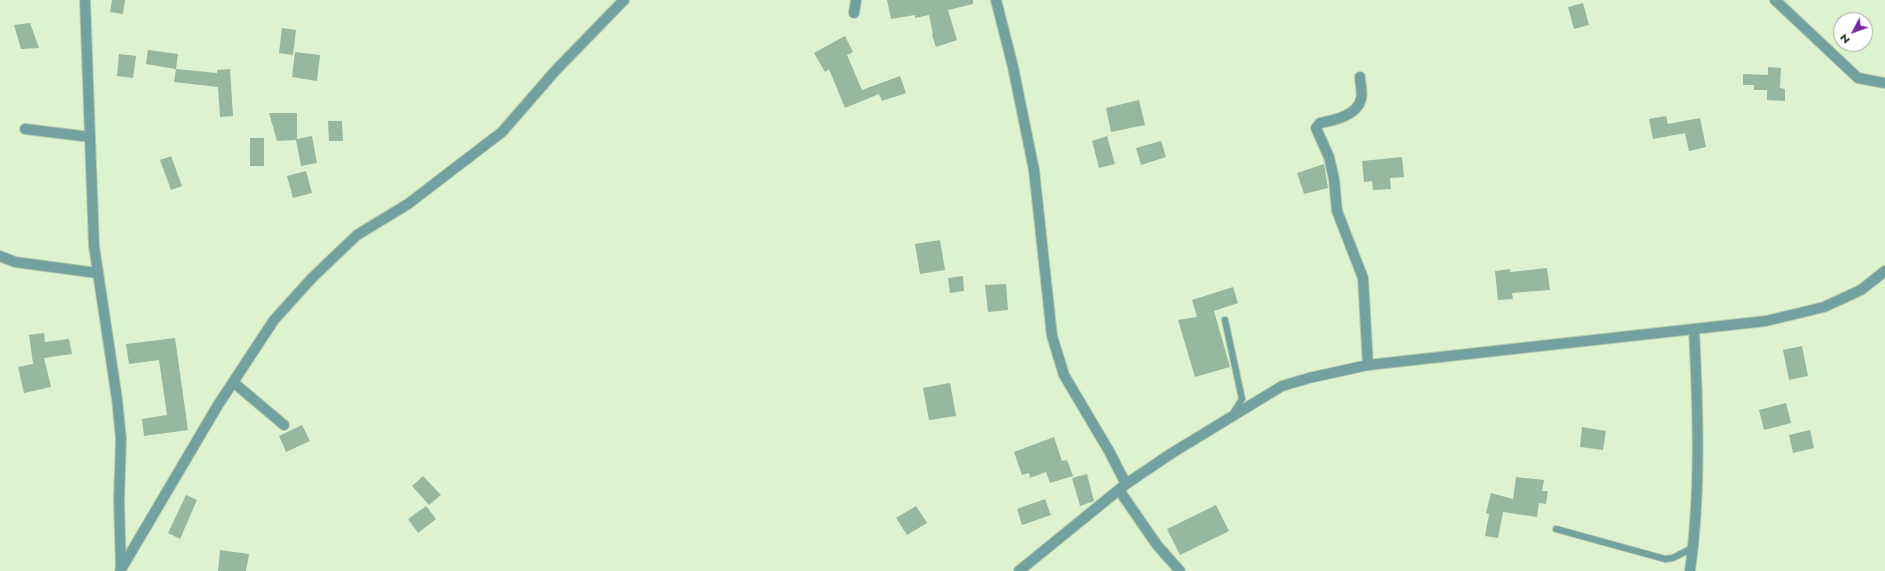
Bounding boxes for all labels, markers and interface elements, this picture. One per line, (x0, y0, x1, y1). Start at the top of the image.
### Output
north arrow (1833, 12, 1873, 52)
text: N (1836, 31, 1854, 48)

